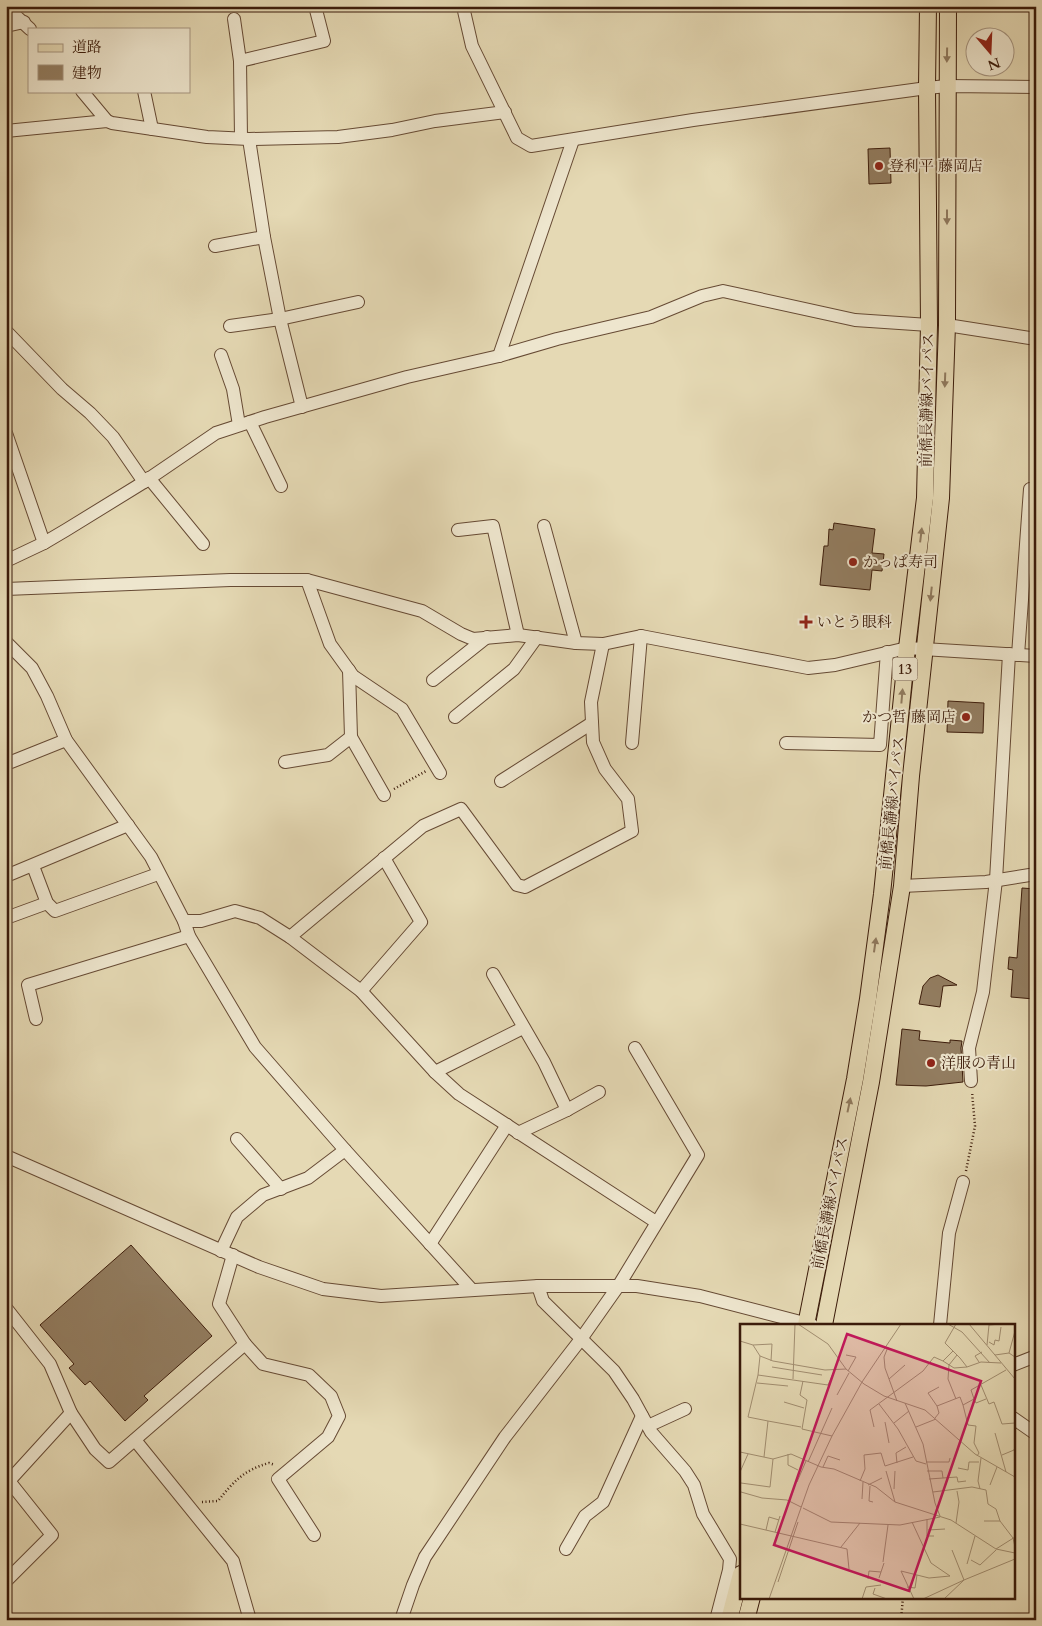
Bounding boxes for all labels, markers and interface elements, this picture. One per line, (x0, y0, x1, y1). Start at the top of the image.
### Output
legend (28, 28, 190, 92)
north arrow (964, 28, 1014, 78)
text: 道路 (72, 37, 102, 57)
one-way arrow (943, 47, 951, 63)
text: N (985, 53, 1003, 75)
text: 建物 (72, 63, 102, 83)
place label: 登利平 藤岡店 (889, 156, 983, 176)
marker: 登利平 藤岡店 (873, 160, 885, 172)
one-way arrow (943, 210, 951, 226)
street label: 前橋長瀞線バイパス (916, 332, 938, 468)
one-way arrow (941, 372, 949, 388)
one-way arrow (917, 527, 925, 543)
place label: かっぱ寿司 (863, 552, 938, 572)
marker: かっぱ寿司 (847, 556, 859, 568)
one-way arrow (927, 587, 935, 603)
place label: いとう眼科 (817, 612, 892, 632)
marker: いとう眼科 (799, 615, 813, 629)
road number: 13 (892, 658, 918, 681)
one-way arrow (898, 688, 906, 704)
place label: かつ哲 藤岡店 (862, 707, 956, 727)
marker: かつ哲 藤岡店 (960, 711, 972, 723)
street label: 前橋長瀞線バイパス (875, 735, 909, 871)
one-way arrow (872, 937, 880, 953)
place label: 洋服の青山 (941, 1053, 1016, 1073)
marker: 洋服の青山 (925, 1057, 937, 1069)
one-way arrow (846, 1097, 854, 1113)
street label: 前橋長瀞線バイパス (807, 1135, 853, 1271)
inset map (740, 1324, 1014, 1598)

